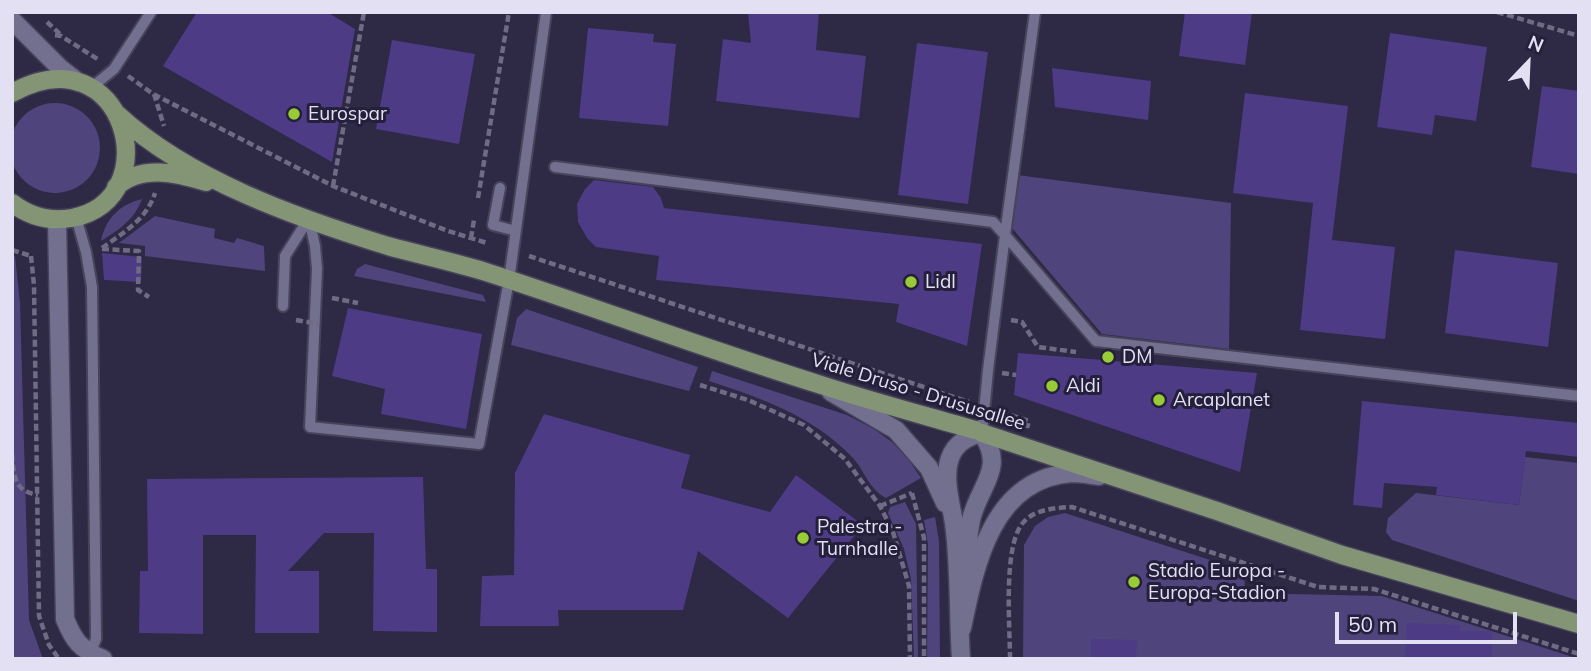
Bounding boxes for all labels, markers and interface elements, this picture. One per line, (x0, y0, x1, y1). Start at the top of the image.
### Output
north arrow (1493, 28, 1563, 98)
text: N (1525, 30, 1547, 58)
place label: Eurospar (308, 103, 387, 125)
marker: Eurospar (286, 106, 302, 122)
place label: Lidl (925, 271, 956, 293)
marker: Lidl (903, 274, 919, 290)
place label: DM (1122, 346, 1152, 368)
street label: Viale Druso - Drususallee (808, 349, 1028, 435)
marker: DM (1100, 349, 1116, 365)
place label: Aldi (1066, 375, 1100, 397)
marker: Aldi (1044, 378, 1060, 394)
place label: Arcaplanet (1173, 389, 1270, 411)
marker: Arcaplanet (1151, 392, 1167, 408)
place label: Palestra - Turnhalle (817, 516, 902, 560)
marker: Palestra - Turnhalle (795, 530, 811, 546)
place label: Stadio Europa - Europa-Stadion (1148, 560, 1286, 604)
marker: Stadio Europa - Europa-Stadion (1126, 574, 1142, 590)
scale bar (1339, 598, 1521, 642)
text: 50 m (1348, 611, 1397, 637)

